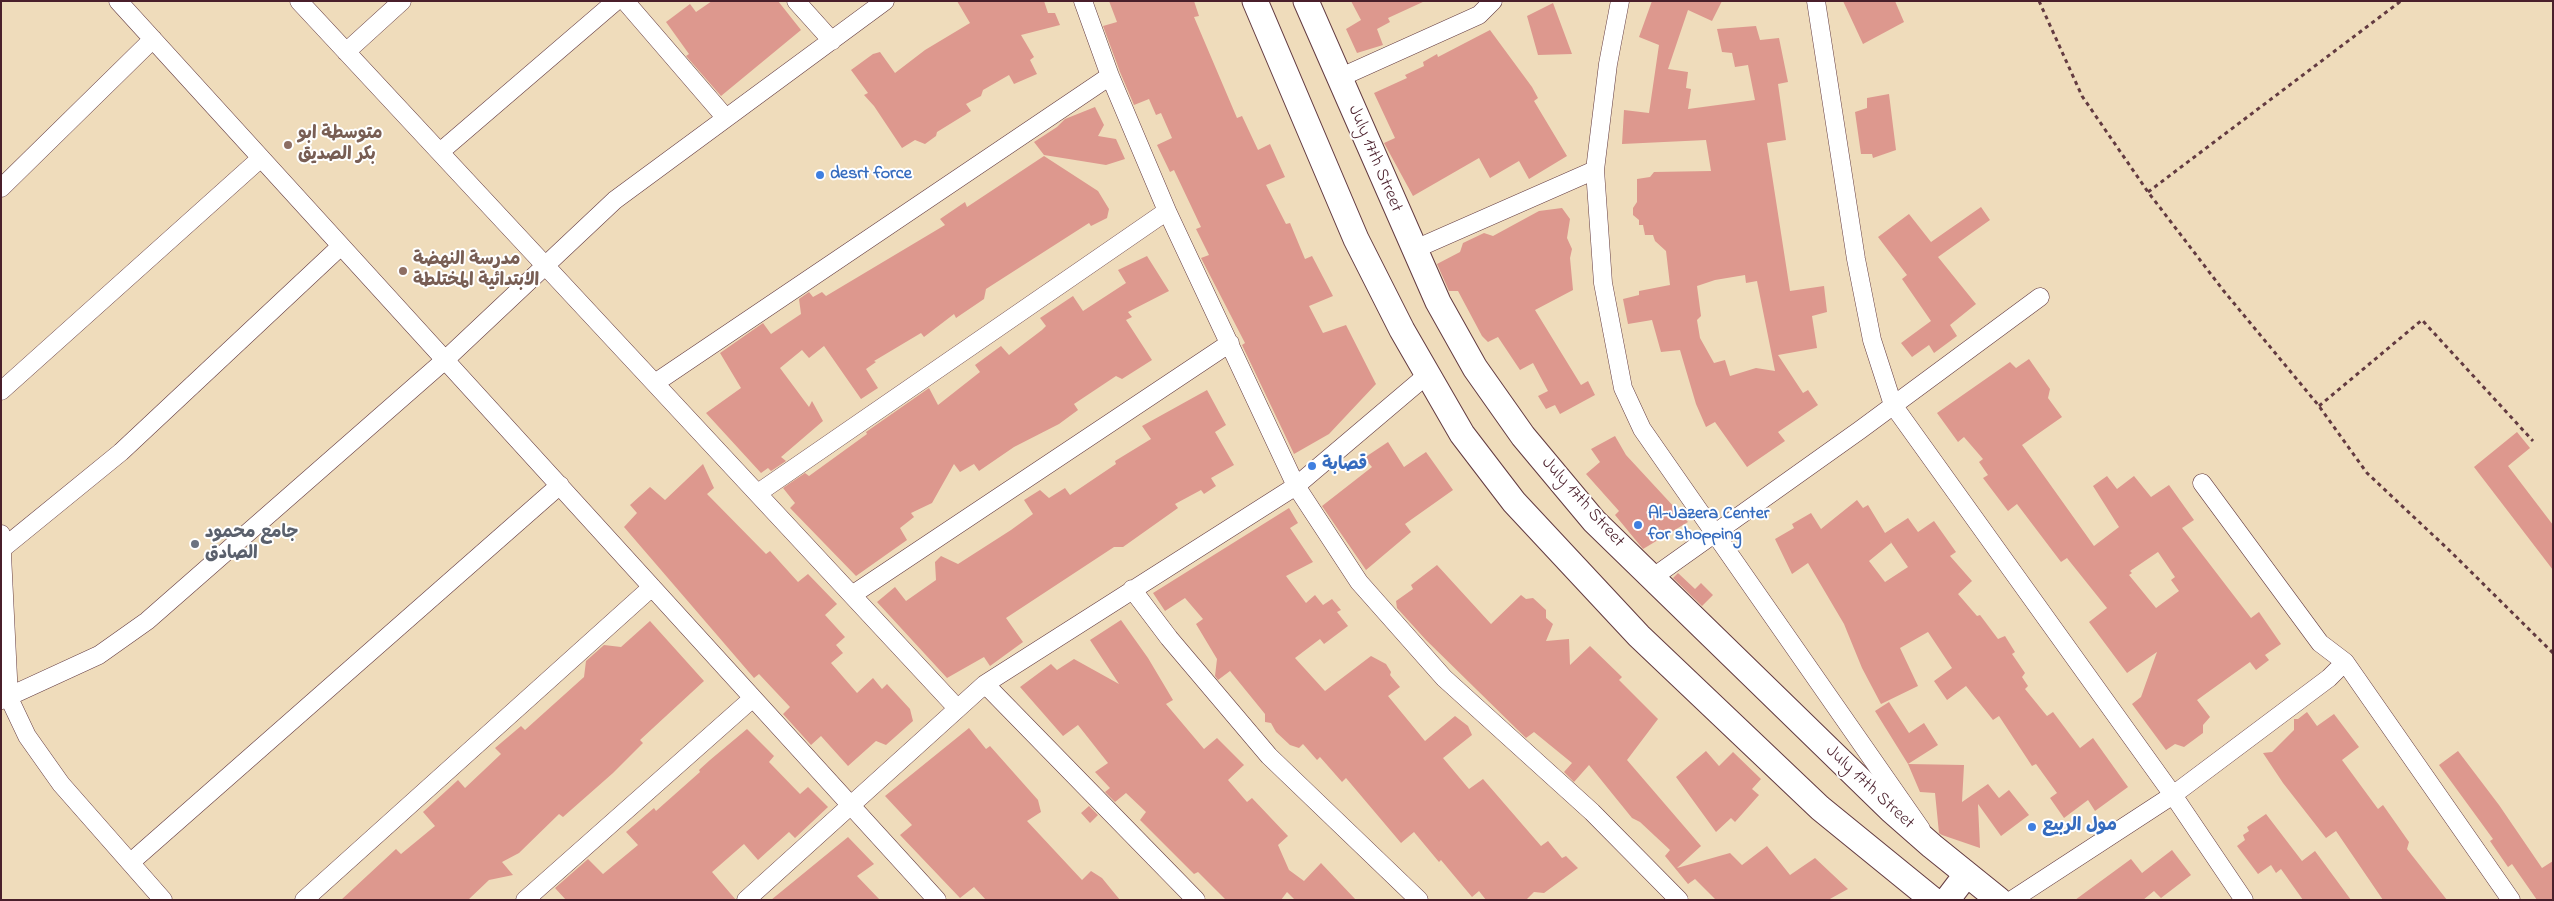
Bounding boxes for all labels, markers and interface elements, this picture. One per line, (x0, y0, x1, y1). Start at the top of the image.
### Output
street label: July 17th Street (1342, 102, 1406, 216)
place label: متوسطة ابو بكر الصديق (298, 124, 382, 166)
marker: متوسطة ابو بكر الصديق (282, 139, 294, 151)
place label: desrt force (830, 164, 912, 186)
marker: desrt force (814, 169, 826, 181)
place label: مدرسة النهضة الابتدائية المختلطة (413, 250, 539, 292)
marker: مدرسة النهضة الابتدائية المختلطة (397, 265, 409, 277)
street label: July 17th Street (1536, 453, 1628, 553)
place label: قصابة (1322, 455, 1367, 477)
marker: قصابة (1306, 460, 1318, 472)
place label: Al-Jazera Center for shopping (1648, 504, 1769, 546)
marker: Al-Jazera Center for shopping (1632, 519, 1644, 531)
place label: جامع محمود الصادق (205, 523, 298, 566)
marker: جامع محمود الصادق (189, 538, 201, 550)
street label: July 17th Street (1820, 741, 1918, 835)
place label: مول الربيع (2042, 816, 2117, 838)
marker: مول الربيع (2026, 821, 2038, 833)

